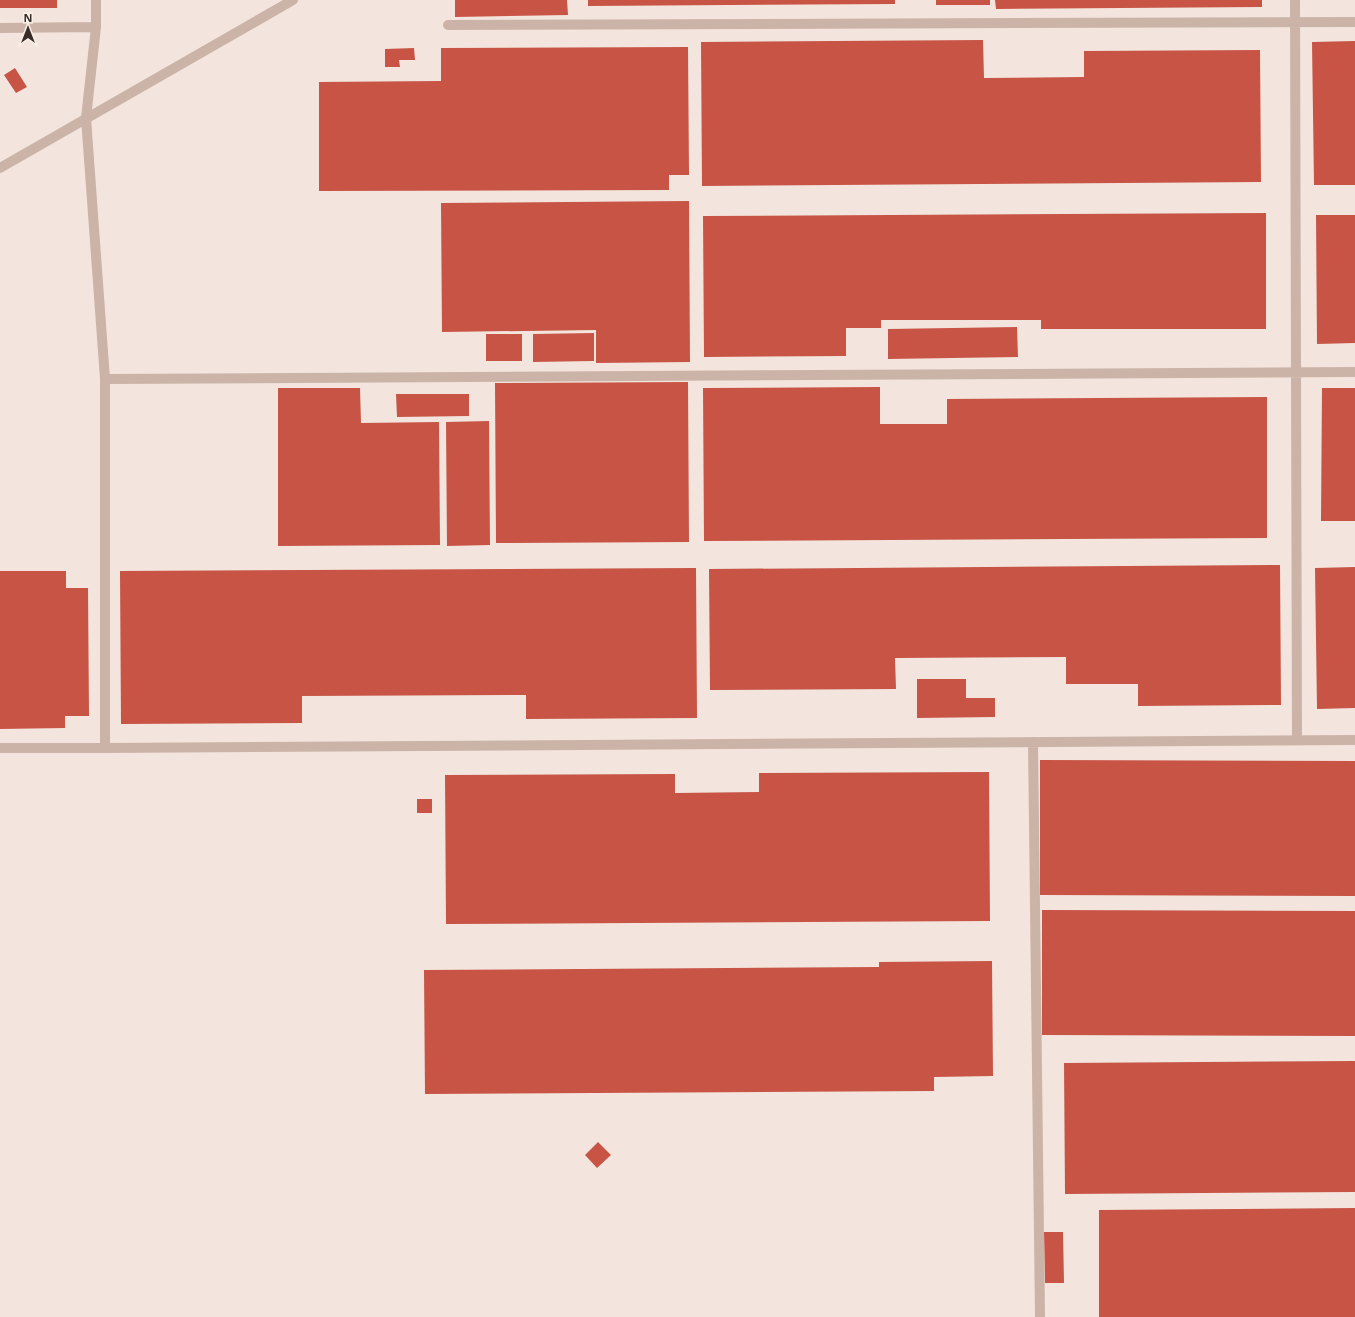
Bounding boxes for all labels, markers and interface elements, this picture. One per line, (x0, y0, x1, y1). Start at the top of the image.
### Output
north arrow (8, 8, 48, 48)
text: N (24, 10, 32, 25)

